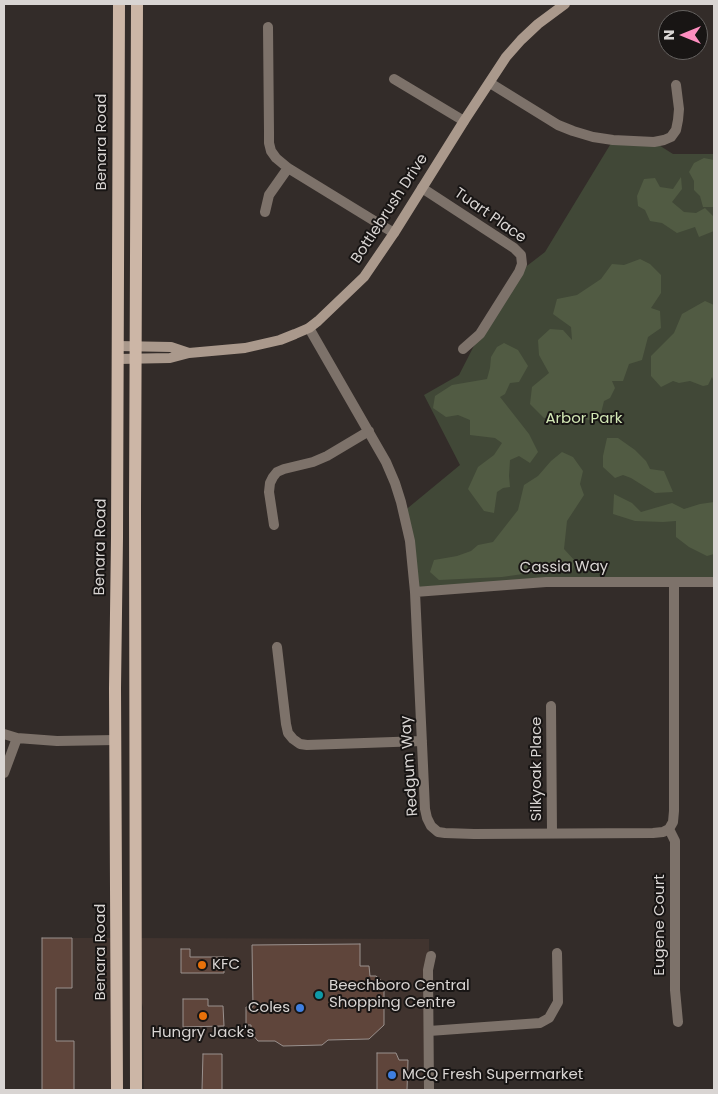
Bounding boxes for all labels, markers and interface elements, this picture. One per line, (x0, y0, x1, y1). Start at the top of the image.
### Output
north arrow (658, 10, 708, 60)
text: N (659, 30, 679, 40)
street label: Benara Road (93, 94, 111, 190)
street label: Bottlebrush Drive (348, 151, 432, 267)
street label: Tuart Place (451, 185, 529, 247)
park label: Arbor Park (545, 410, 623, 428)
street label: Benara Road (91, 498, 111, 596)
street label: Cassia Way (520, 558, 608, 578)
street label: Redgum Way (397, 715, 423, 817)
street label: Silkyoak Place (528, 717, 546, 821)
street label: Eugene Court (651, 874, 669, 976)
street label: Benara Road (92, 904, 110, 1000)
place label: KFC (212, 956, 240, 974)
marker: KFC (196, 959, 208, 971)
place label: Beechboro Central Shopping Centre (329, 977, 470, 1012)
marker: Beechboro Central Shopping Centre (313, 989, 325, 1001)
place label: Coles (248, 999, 290, 1017)
marker: Coles (294, 1002, 306, 1014)
marker: Hungry Jack's (197, 1010, 209, 1022)
place label: Hungry Jack's (152, 1024, 254, 1042)
place label: MCQ Fresh Supermarket (402, 1066, 583, 1084)
marker: MCQ Fresh Supermarket (386, 1069, 398, 1081)

